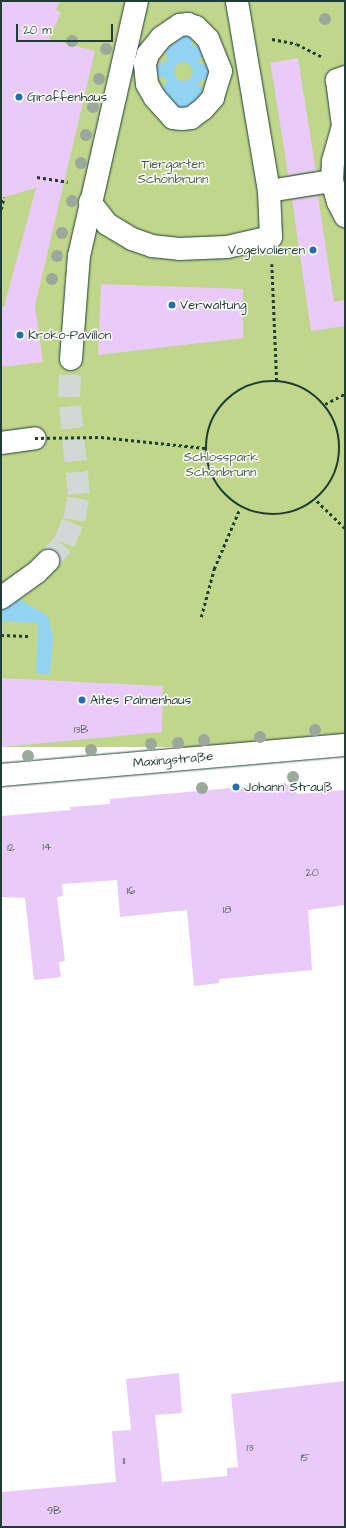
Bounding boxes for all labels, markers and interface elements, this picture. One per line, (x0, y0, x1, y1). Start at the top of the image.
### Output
scale bar (18, 16, 115, 42)
text: 20 m (23, 22, 52, 39)
place label: Giraffenhaus (27, 89, 107, 105)
marker: Giraffenhaus (14, 92, 24, 102)
park label: Tiergarten Schönbrunn (138, 157, 208, 188)
place label: Vogelvolieren (228, 242, 305, 258)
marker: Vogelvolieren (308, 245, 318, 255)
place label: Verwaltung (180, 297, 247, 313)
marker: Verwaltung (167, 300, 177, 310)
place label: Kroko-Pavillon (28, 327, 111, 343)
marker: Kroko-Pavillon (15, 330, 25, 340)
park label: Schlosspark Schönbrunn (184, 450, 258, 481)
place label: Altes Palmenhaus (90, 692, 191, 708)
marker: Altes Palmenhaus (77, 695, 87, 705)
house number: 13B (74, 723, 88, 737)
street label: Maxingstraße (132, 749, 214, 771)
place label: Johann Strauß (244, 779, 333, 795)
marker: Johann Strauß (231, 782, 241, 792)
house number: 14 (43, 840, 51, 854)
house number: 12 (7, 841, 15, 855)
house number: 20 (305, 866, 319, 880)
house number: 16 (127, 884, 135, 898)
house number: 18 (223, 903, 231, 917)
house number: 13 (246, 1441, 254, 1455)
house number: 15 (300, 1451, 310, 1465)
house number: 11 (123, 1454, 125, 1468)
house number: 9B (47, 1504, 61, 1518)

